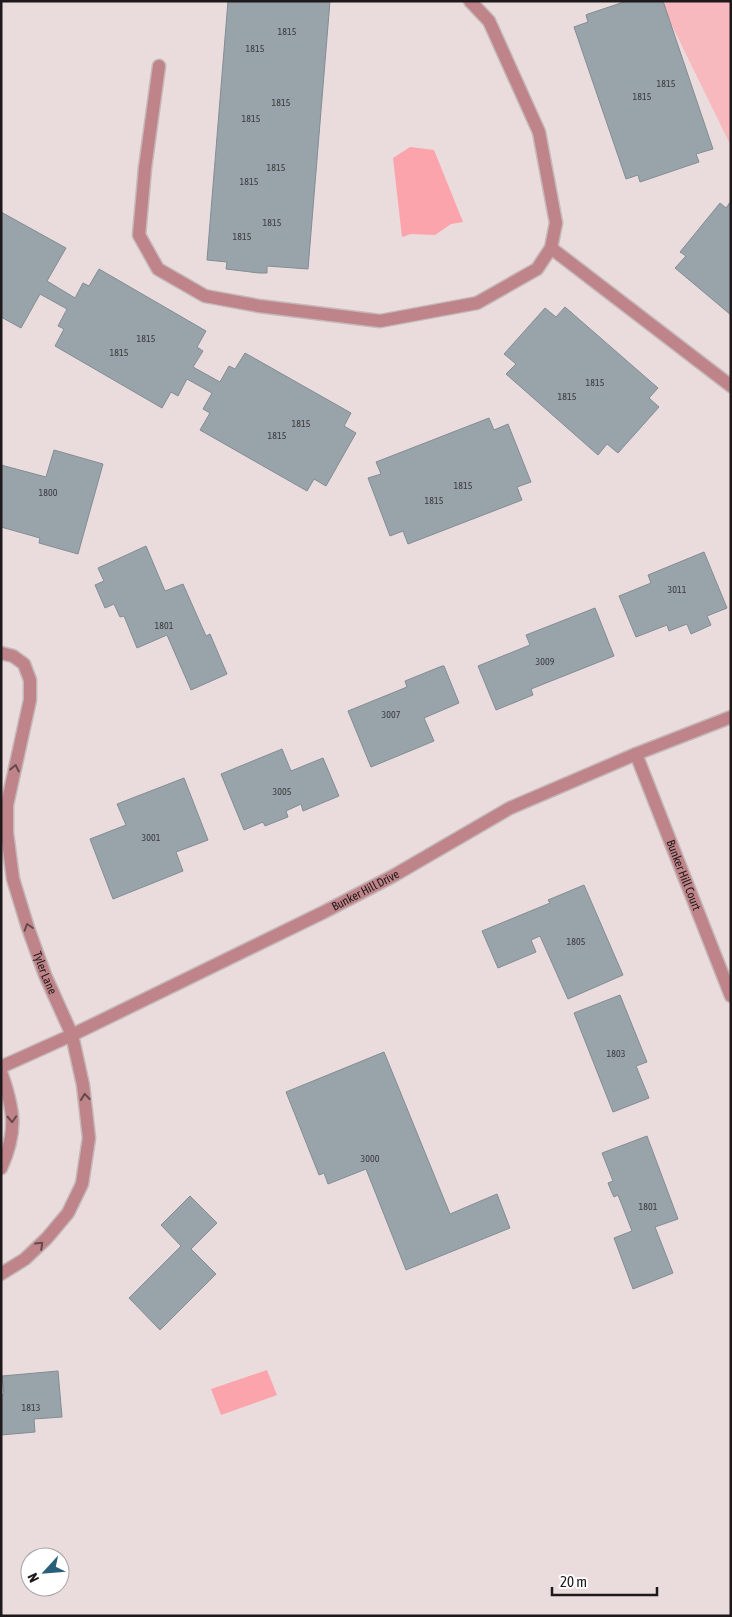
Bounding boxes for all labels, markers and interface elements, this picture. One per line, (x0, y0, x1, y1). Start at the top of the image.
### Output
house number: 1815 (278, 26, 297, 37)
house number: 1815 (246, 43, 265, 54)
house number: 1815 (657, 78, 676, 89)
house number: 1815 (633, 91, 652, 102)
house number: 1815 (272, 97, 291, 108)
house number: 1815 (242, 113, 261, 124)
house number: 1815 (267, 162, 286, 173)
house number: 1815 (240, 176, 259, 187)
house number: 1815 (263, 217, 282, 228)
house number: 1815 (233, 231, 252, 242)
house number: 1815 (137, 333, 156, 344)
house number: 1815 (110, 347, 129, 358)
house number: 1815 (586, 377, 605, 388)
house number: 1815 (558, 391, 577, 402)
house number: 1815 (292, 418, 311, 429)
house number: 1815 (268, 430, 287, 441)
house number: 1815 (454, 480, 473, 491)
house number: 1800 (39, 487, 58, 498)
house number: 1815 (425, 495, 444, 506)
house number: 3011 (668, 584, 687, 595)
house number: 1801 (155, 620, 174, 631)
house number: 3009 (536, 656, 555, 667)
house number: 3007 (382, 709, 401, 720)
one-way arrow (9, 763, 20, 772)
house number: 3005 (273, 786, 292, 797)
house number: 3001 (142, 832, 161, 843)
street label: Bunker Hill Court (663, 838, 704, 913)
street label: Bunker Hill Drive (329, 867, 402, 914)
one-way arrow (24, 923, 34, 931)
house number: 1805 (567, 936, 586, 947)
street label: Tyler Lane (30, 949, 60, 996)
house number: 1803 (607, 1048, 626, 1059)
one-way arrow (80, 1092, 91, 1100)
one-way arrow (7, 1115, 18, 1123)
house number: 3000 (361, 1153, 380, 1164)
house number: 1801 (639, 1201, 658, 1212)
one-way arrow (34, 1242, 43, 1251)
house number: 1813 (22, 1402, 41, 1413)
north arrow (20, 1547, 70, 1597)
scale bar (552, 1564, 657, 1596)
text: N (24, 1570, 42, 1585)
text: 20 m (560, 1573, 587, 1590)

